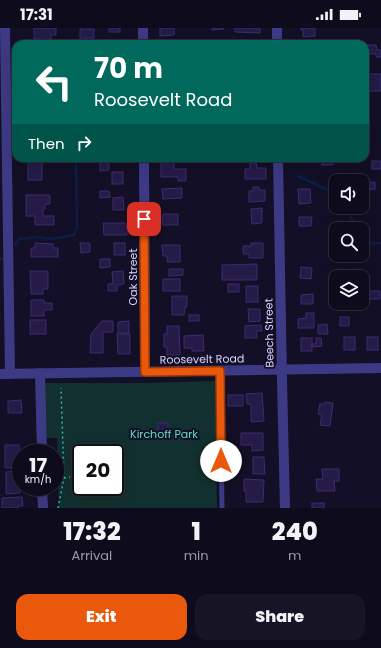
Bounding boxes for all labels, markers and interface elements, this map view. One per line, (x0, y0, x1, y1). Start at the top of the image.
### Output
text: 17:31 (20, 4, 53, 25)
text: 70 m (94, 49, 163, 88)
icon: left (28, 56, 80, 108)
text: Roosevelt Road (94, 87, 232, 112)
icon: right (73, 132, 95, 154)
text: Then (28, 133, 65, 154)
map controls (329, 174, 369, 310)
button: sound (329, 174, 369, 214)
pin (127, 202, 161, 236)
icon: arrive (133, 208, 155, 230)
button: search (329, 222, 369, 262)
street label: Oak Street (125, 249, 141, 305)
button: layers (329, 270, 369, 310)
street label: Beech Street (260, 298, 278, 368)
street label: Roosevelt Road (160, 350, 244, 368)
park label: Kirchoff Park (130, 426, 198, 442)
position arrow (200, 440, 242, 482)
speed limit sign: 20 (72, 444, 124, 496)
text: 17 (29, 451, 47, 479)
text: km/h (25, 472, 51, 487)
text: 17:32 (63, 515, 121, 548)
text: 1 (192, 515, 201, 548)
text: 240 (272, 515, 318, 548)
text: Arrival (71, 546, 112, 565)
text: min (184, 546, 209, 565)
text: m (288, 546, 301, 565)
button: Exit (16, 594, 187, 640)
button: Share (195, 594, 365, 640)

